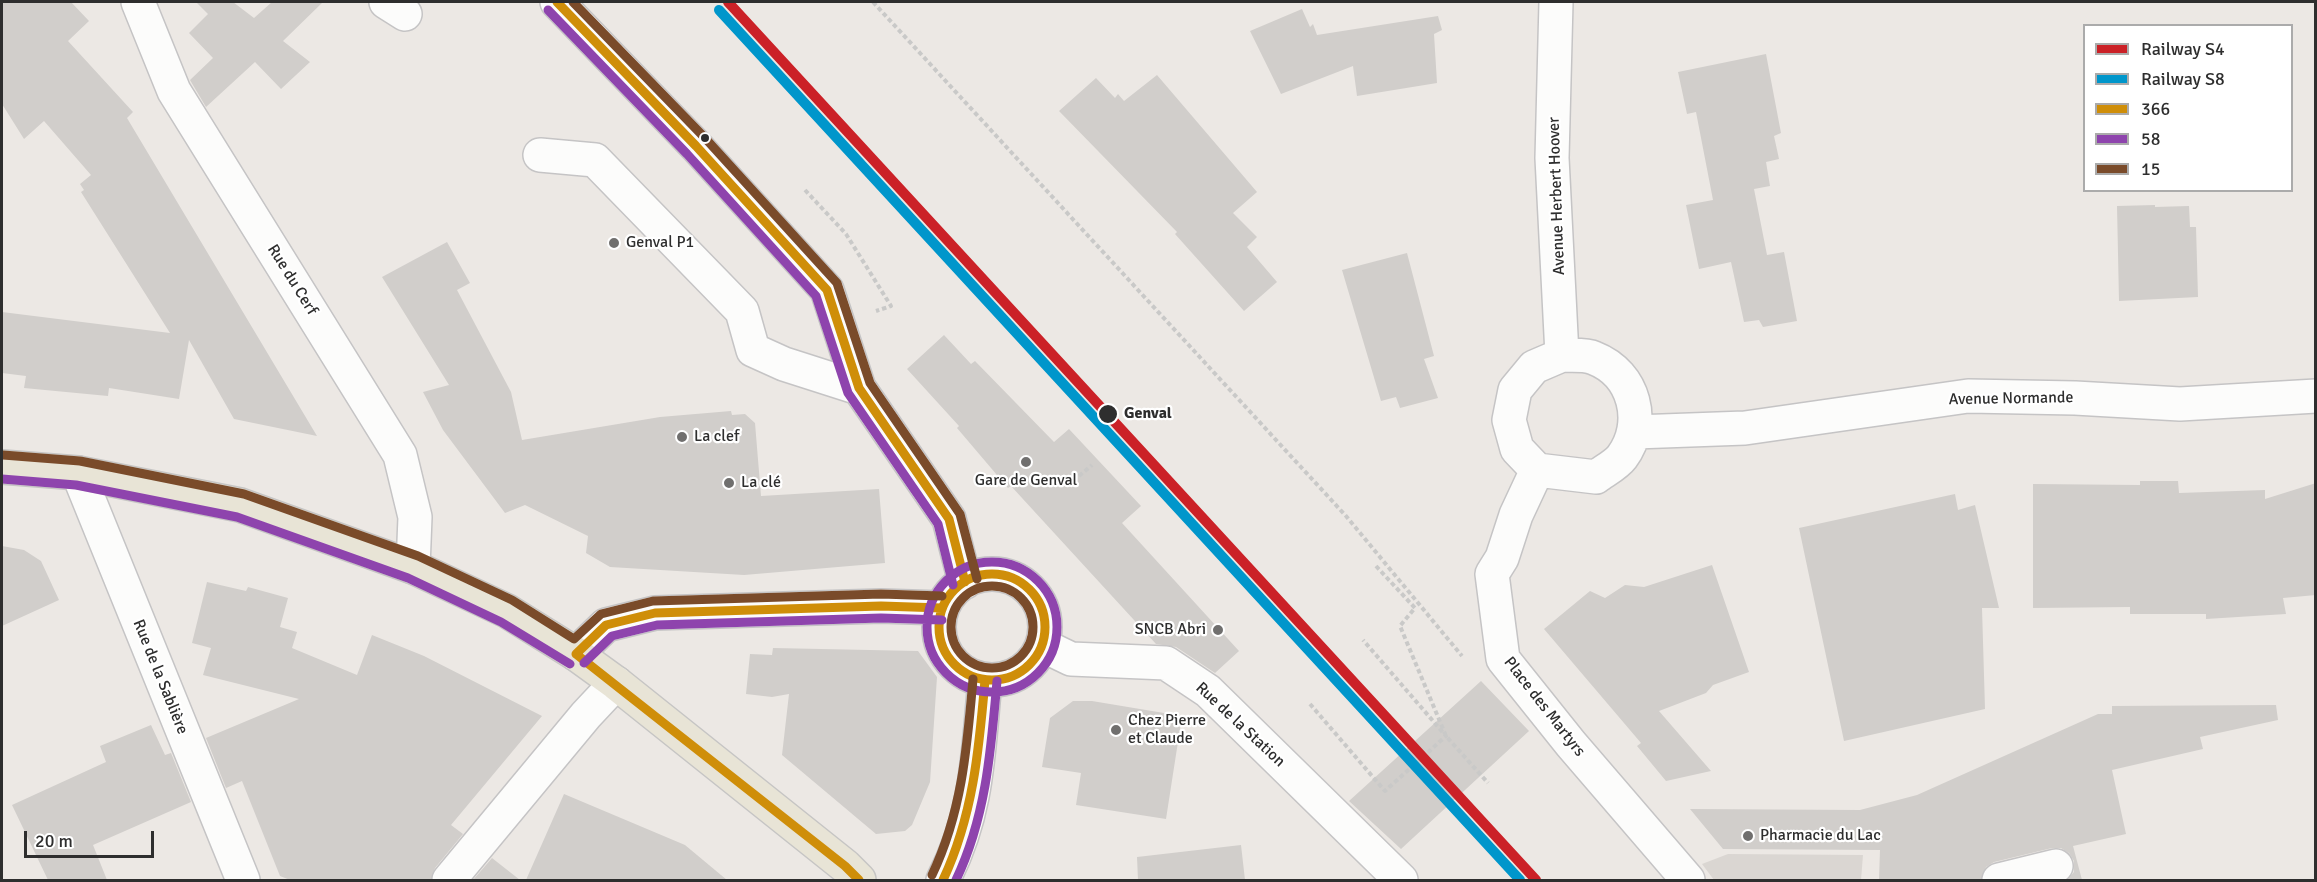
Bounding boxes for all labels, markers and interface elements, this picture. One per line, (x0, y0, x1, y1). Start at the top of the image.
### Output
legend (2083, 24, 2293, 192)
text: Railway S4 (2141, 38, 2225, 60)
text: Railway S8 (2141, 68, 2225, 90)
text: 366 (2141, 98, 2170, 120)
street label: Avenue Herbert Hoover (1545, 117, 1569, 275)
text: 58 (2141, 128, 2160, 150)
unlabelled marker (699, 132, 711, 144)
text: 15 (2141, 158, 2160, 180)
place label: Genval P1 (626, 233, 694, 253)
marker: Genval P1 (607, 236, 621, 250)
street label: Rue du Cerf (263, 241, 321, 319)
street label: Avenue Normande (1948, 388, 2074, 410)
marker: Genval (1097, 403, 1119, 425)
place label: Genval (1124, 404, 1172, 424)
place label: La clef (694, 427, 739, 447)
marker: La clef (675, 430, 689, 444)
marker: Gare de Genval (1019, 455, 1033, 469)
place label: Gare de Genval (975, 471, 1077, 491)
place label: La clé (741, 473, 781, 493)
marker: La clé (722, 476, 736, 490)
street label: Rue de la Sablière (128, 617, 192, 737)
place label: SNCB Abri (1135, 620, 1206, 640)
marker: SNCB Abri (1211, 623, 1225, 637)
street label: Place des Martyrs (1499, 653, 1589, 761)
street label: Rue de la Station (1191, 679, 1289, 771)
place label: Chez Pierre et Claude (1128, 711, 1206, 749)
marker: Chez Pierre et Claude (1109, 723, 1123, 737)
scale bar (27, 819, 158, 857)
place label: Pharmacie du Lac (1760, 826, 1881, 846)
marker: Pharmacie du Lac (1741, 829, 1755, 843)
text: 20 m (35, 830, 73, 852)

